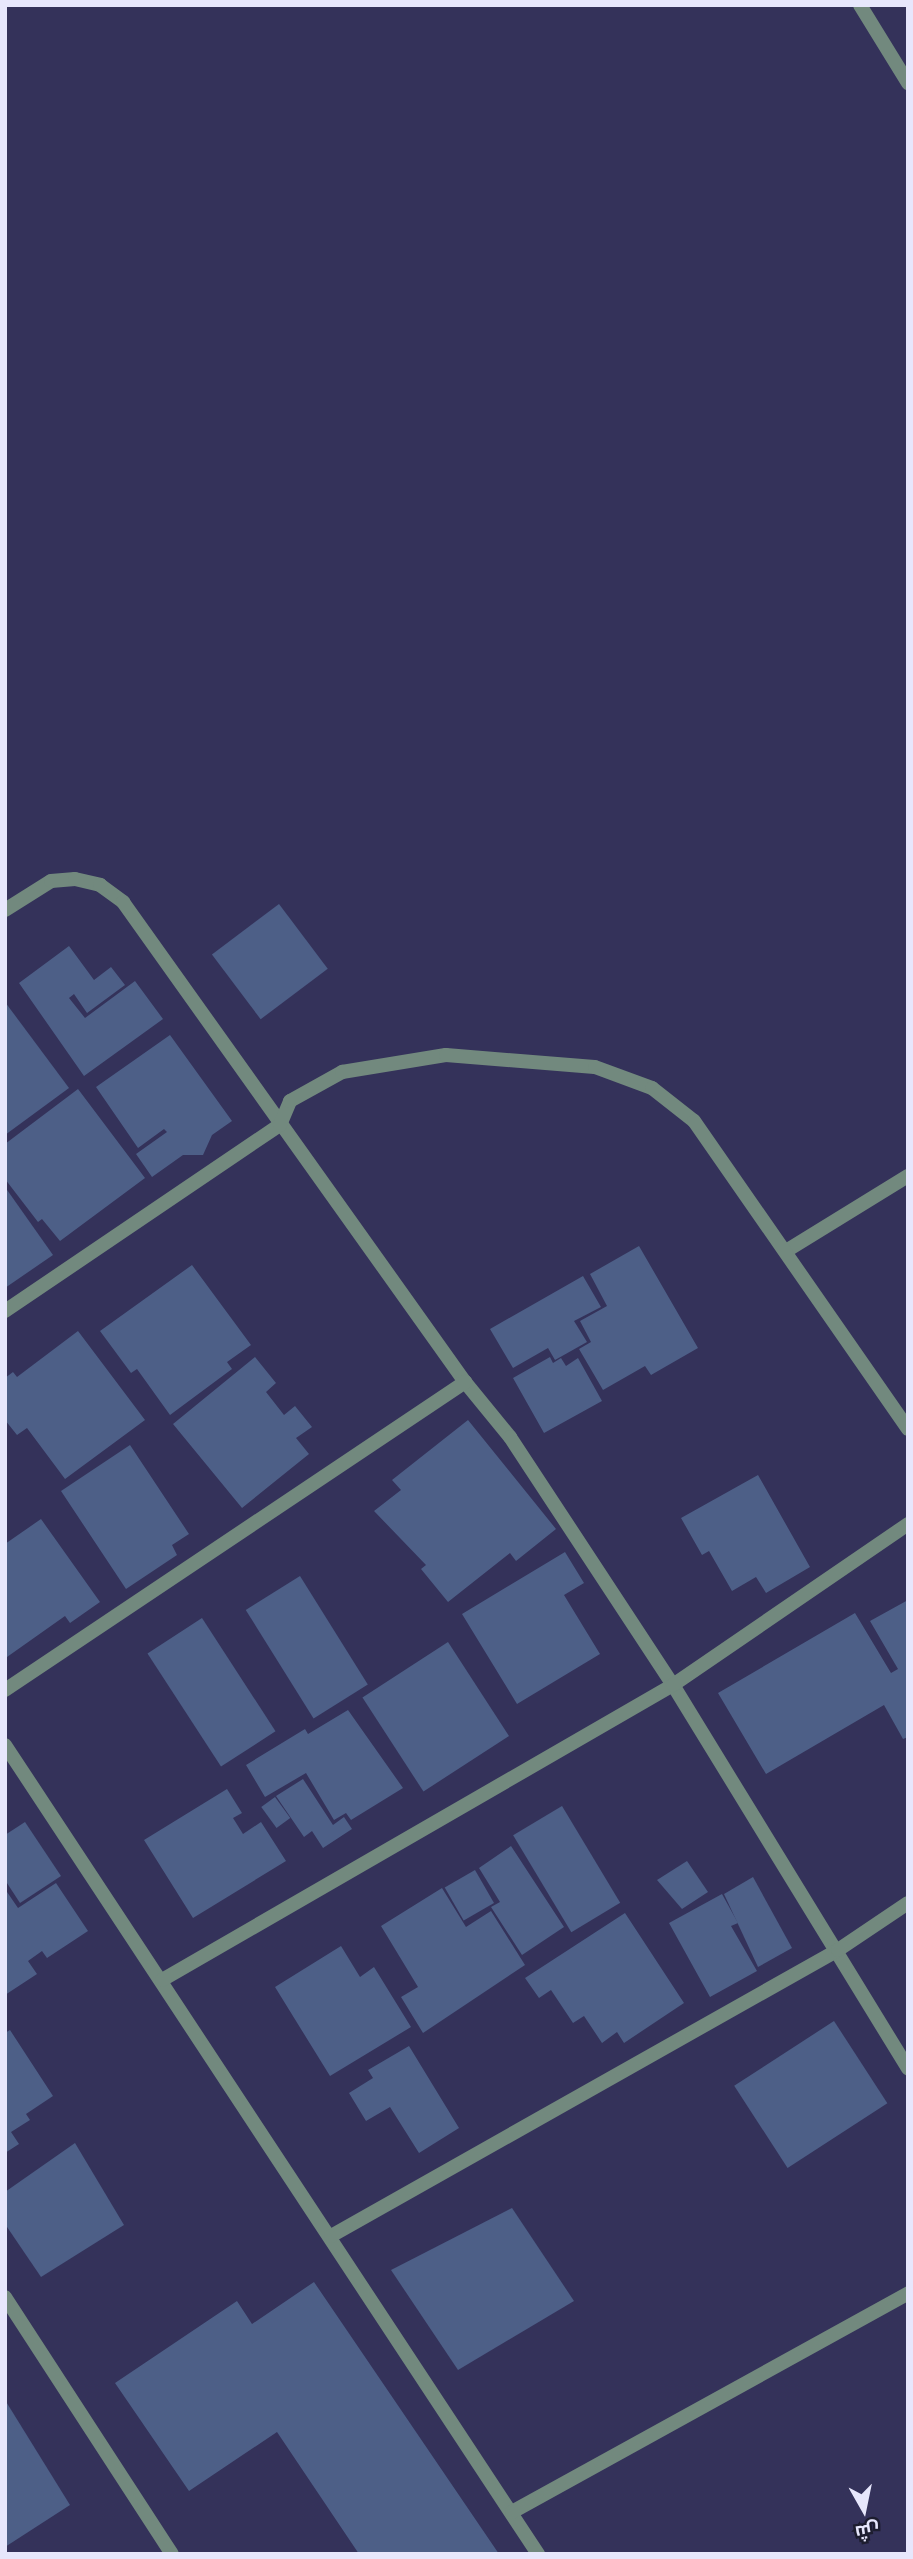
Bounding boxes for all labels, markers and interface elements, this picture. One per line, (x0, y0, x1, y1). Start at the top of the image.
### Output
north arrow (829, 2475, 899, 2545)
text: ش (854, 2518, 881, 2544)

